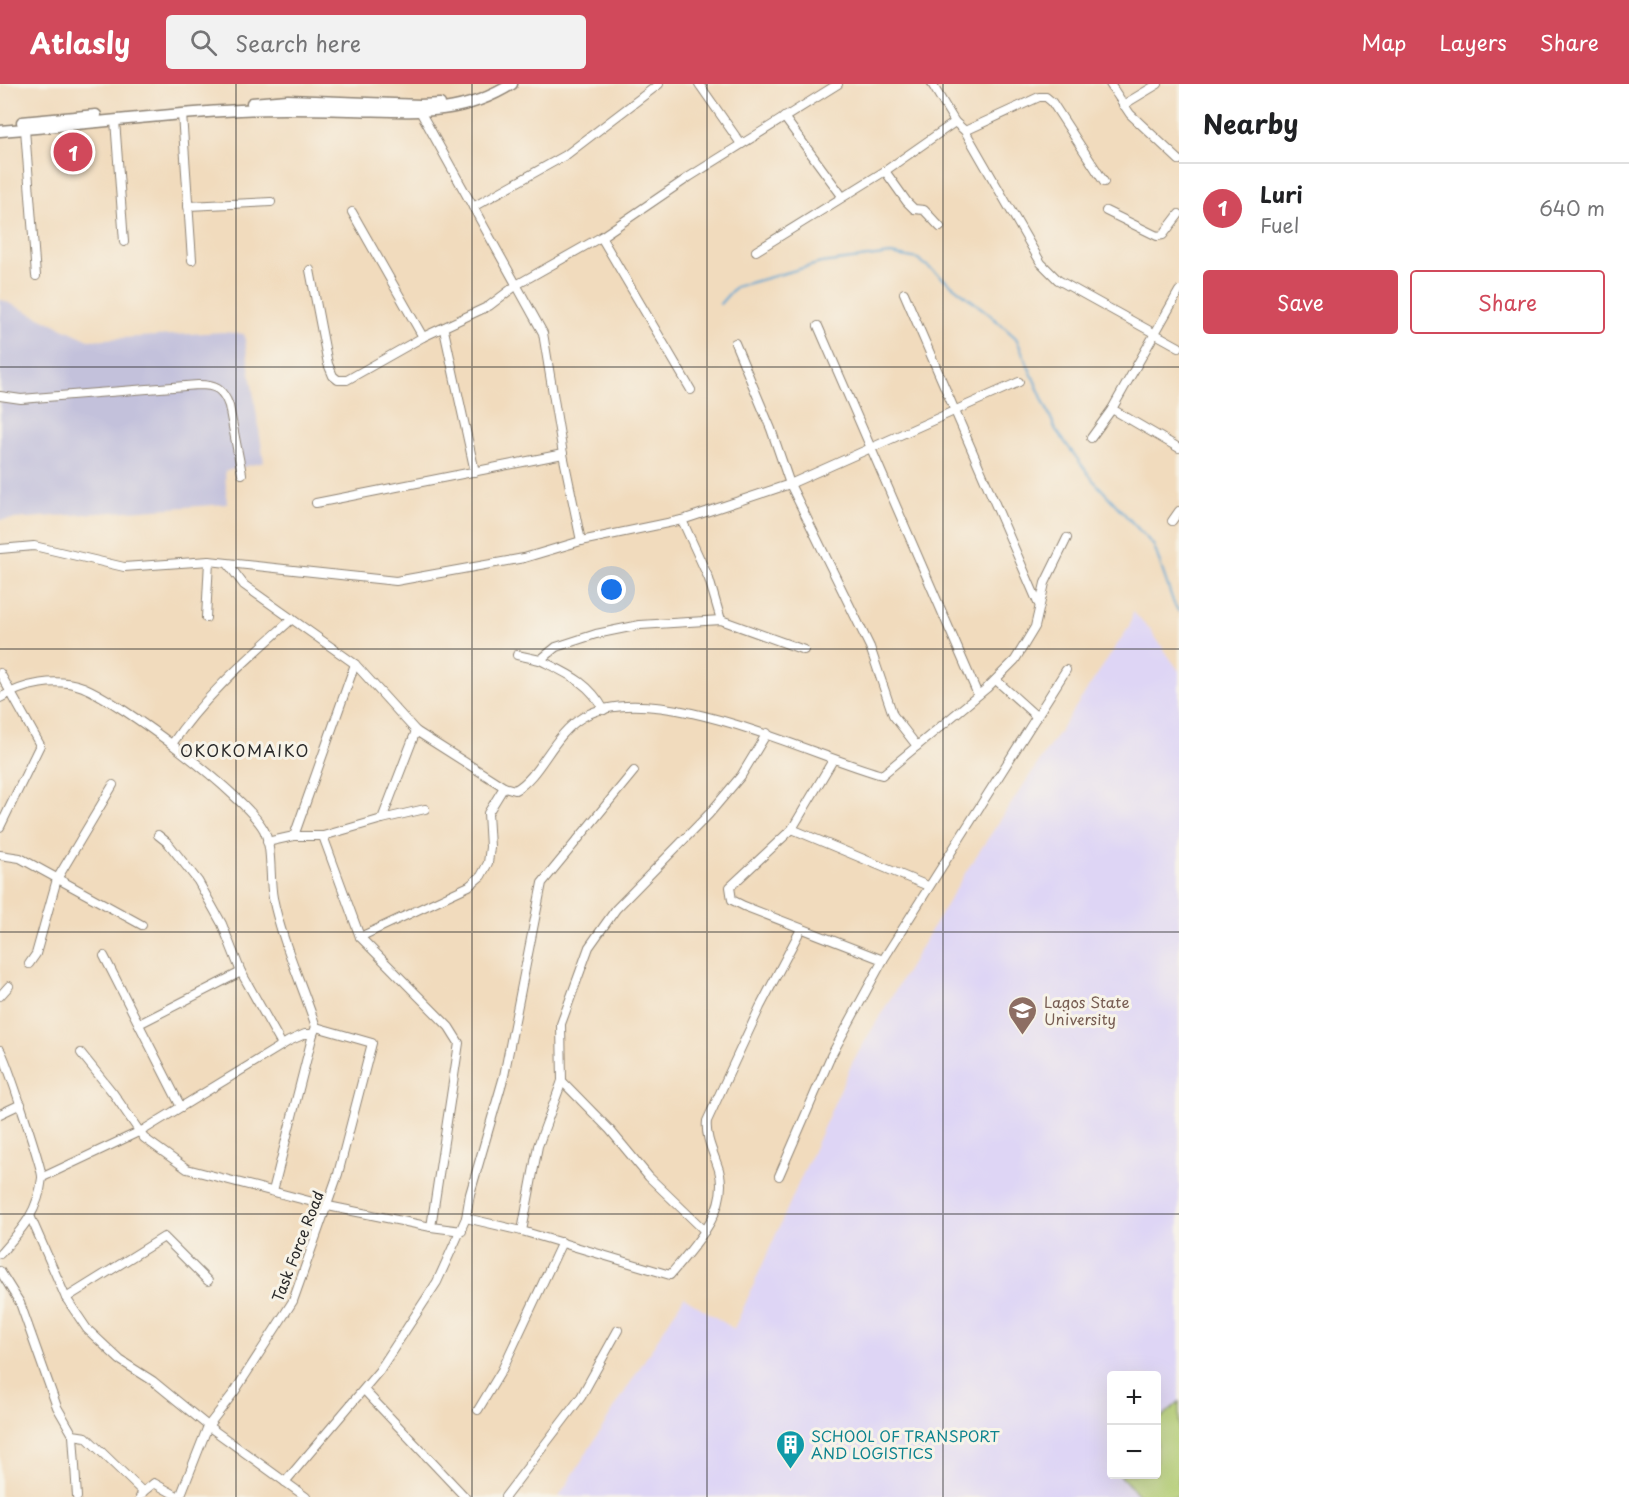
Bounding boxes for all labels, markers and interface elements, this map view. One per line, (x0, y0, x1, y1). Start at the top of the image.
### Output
search box (166, 15, 586, 69)
text: Atlasly (30, 21, 130, 64)
icon: search (187, 26, 220, 59)
text: Search here (235, 26, 361, 59)
text: Map (1362, 26, 1406, 58)
text: Layers (1439, 26, 1507, 58)
text: Share (1540, 26, 1599, 58)
text: Nearby (1203, 104, 1298, 143)
pin: 1 (54, 130, 92, 174)
text: Luri (1260, 177, 1303, 210)
text: 1 (1218, 193, 1227, 223)
text: 640 m (1539, 193, 1605, 223)
text: Fuel (1260, 210, 1299, 240)
button: Save (1203, 270, 1398, 334)
button: Share (1410, 270, 1605, 334)
your location (597, 575, 626, 604)
district label: OKOKOMAIKO (180, 738, 310, 762)
place label: Lagos State University (1044, 990, 1130, 1030)
school or university icon: Lagos State University (1007, 994, 1039, 1036)
street label: Task Force Road (265, 1187, 329, 1305)
map controls (1107, 1371, 1161, 1479)
button: + (1107, 1371, 1161, 1425)
place label: SCHOOL OF TRANSPORT AND LOGISTICS (811, 1424, 1000, 1464)
button: − (1107, 1425, 1161, 1479)
building icon: SCHOOL OF TRANSPORT AND LOGISTICS (774, 1428, 806, 1470)

